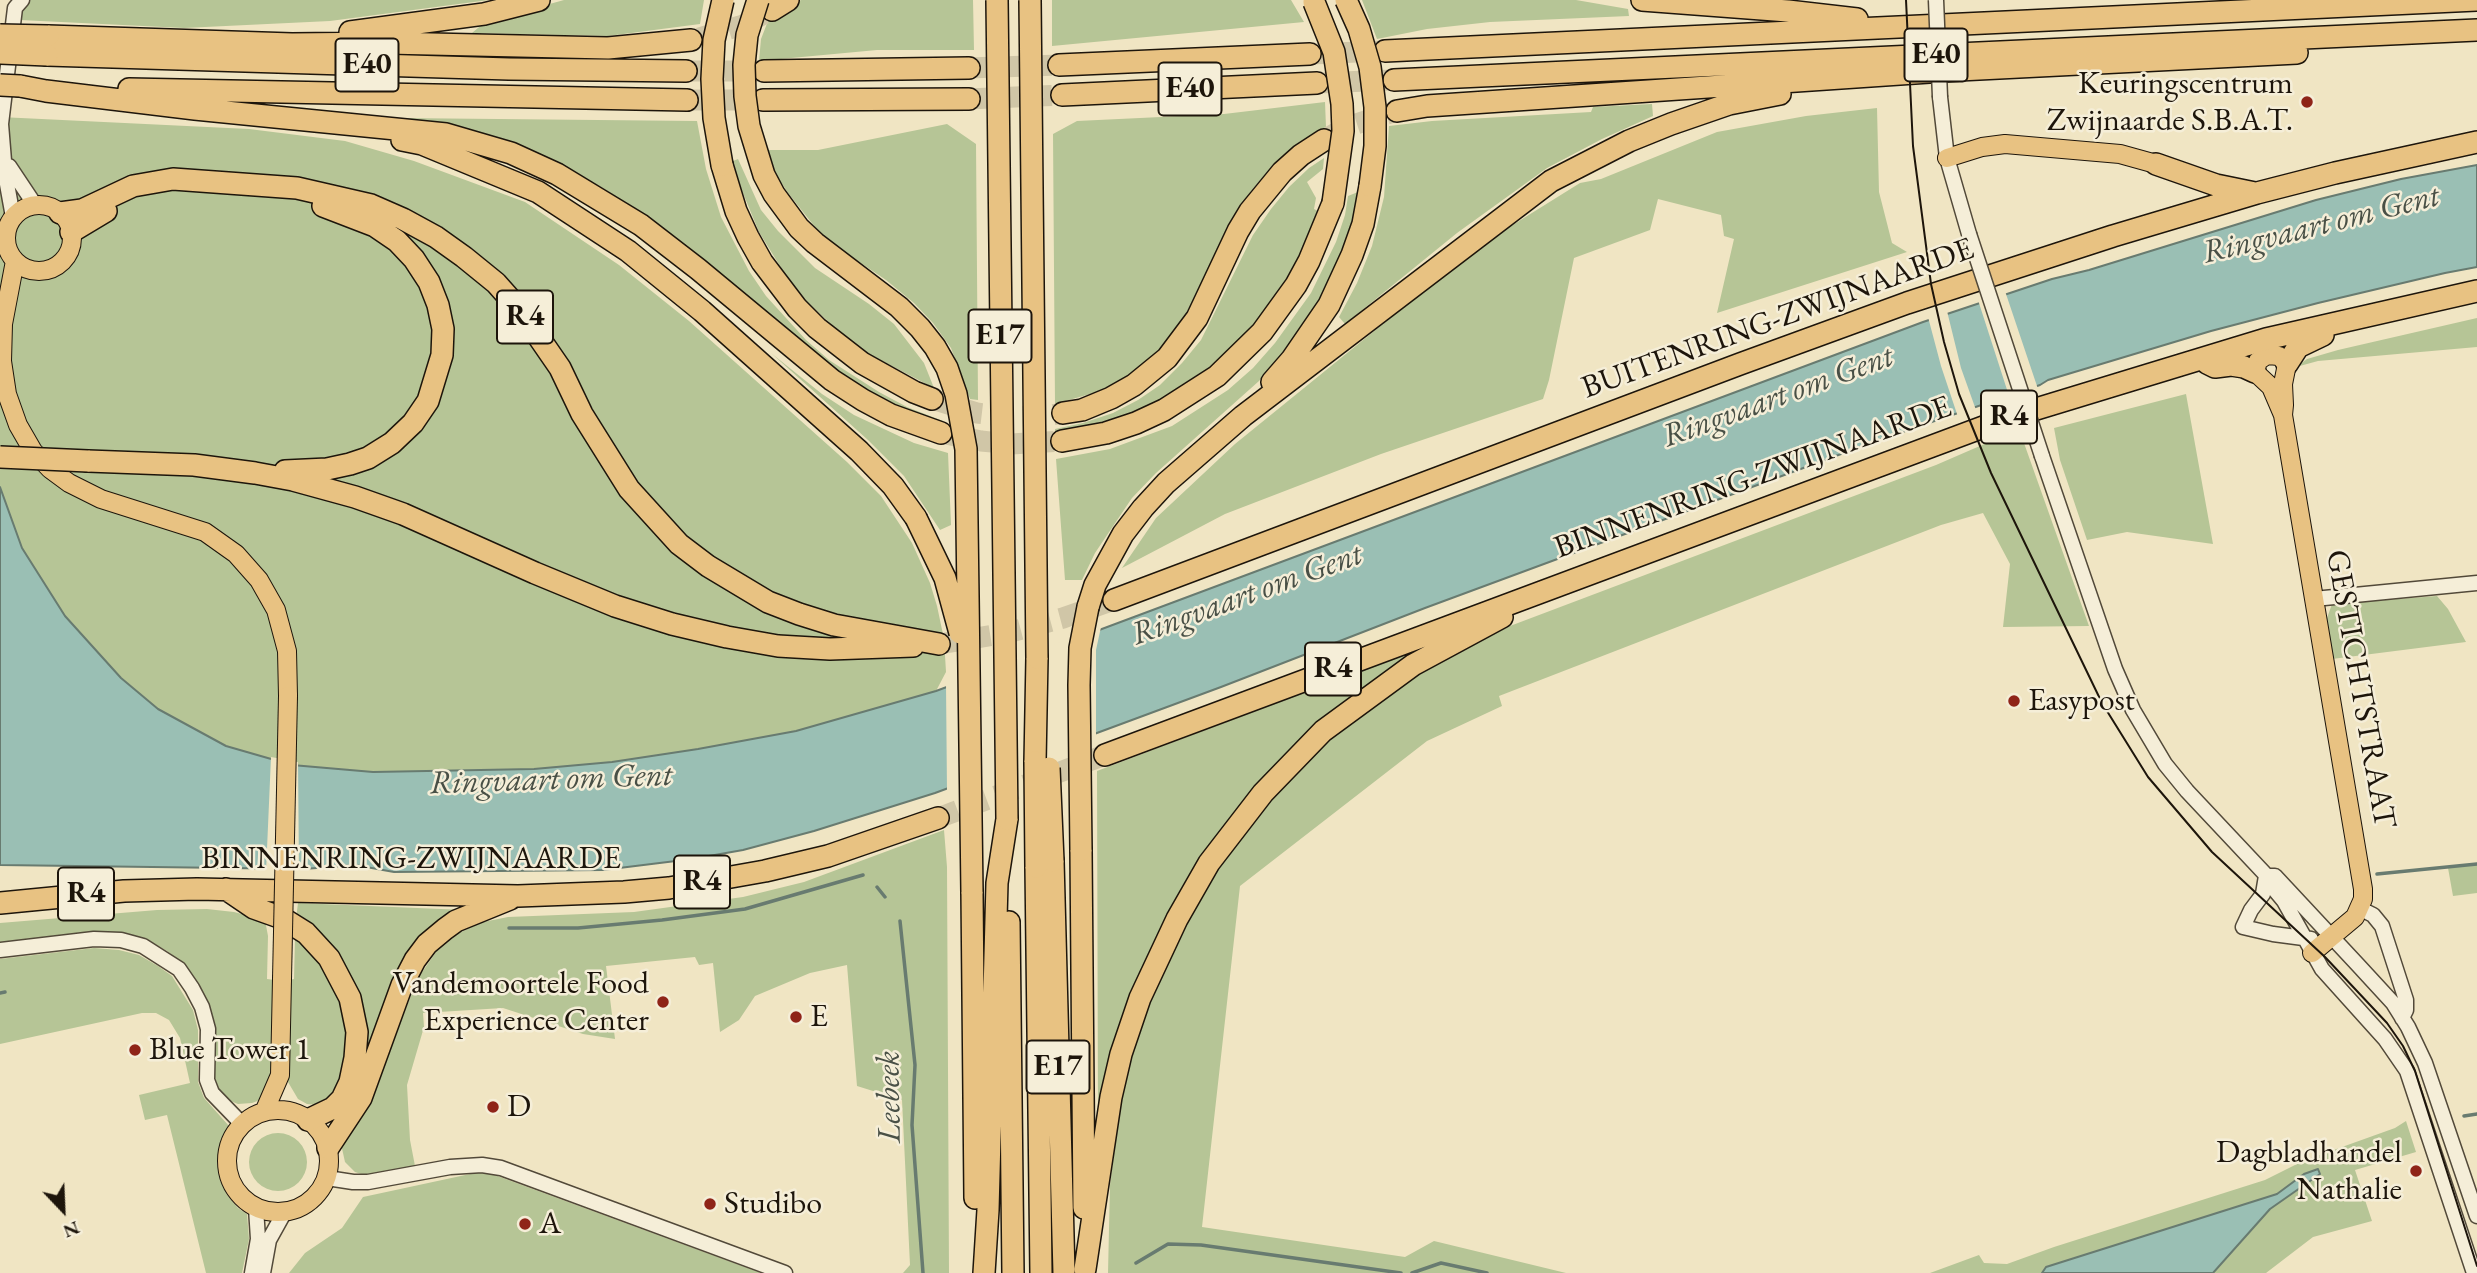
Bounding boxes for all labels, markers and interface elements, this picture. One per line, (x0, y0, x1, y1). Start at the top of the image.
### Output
road number: E40 (1904, 28, 1968, 82)
road number: E40 (336, 39, 398, 92)
road number: E40 (1158, 62, 1222, 116)
place label: Keuringscentrum Zwijnaarde S.B.A.T. (2047, 65, 2293, 140)
marker: Keuringscentrum Zwijnaarde S.B.A.T. (2299, 94, 2315, 110)
water label: Ringvaart om Gent (2198, 176, 2444, 274)
street label: BUITENRING-ZWIJNAARDE (1577, 230, 1979, 408)
road number: R4 (497, 290, 553, 344)
road number: E17 (968, 310, 1032, 362)
water label: Ringvaart om Gent (1657, 337, 1899, 457)
street label: BINNENRING-ZWIJNAARDE (1549, 388, 1957, 568)
road number: R4 (1981, 390, 2037, 444)
water label: Ringvaart om Gent (1126, 535, 1368, 655)
street label: GESTICHTSTRAAT (2317, 547, 2403, 831)
road number: R4 (1305, 642, 1361, 696)
place label: Easypost (2028, 682, 2135, 720)
marker: Easypost (2006, 693, 2022, 709)
water label: Ringvaart om Gent (429, 756, 673, 804)
street label: BINNENRING-ZWIJNAARDE (201, 840, 621, 878)
road number: R4 (674, 856, 730, 908)
road number: R4 (58, 867, 114, 920)
place label: Vandemoortele Food Experience Center (393, 965, 649, 1040)
marker: Vandemoortele Food Experience Center (655, 994, 671, 1010)
place label: E (810, 998, 828, 1036)
marker: E (788, 1009, 804, 1025)
place label: Blue Tower 1 (149, 1031, 311, 1069)
road number: E17 (1026, 1040, 1090, 1093)
marker: Blue Tower 1 (127, 1042, 143, 1058)
water label: Leebeek (869, 1050, 911, 1144)
place label: D (507, 1088, 531, 1126)
marker: D (485, 1099, 501, 1115)
place label: Dagbladhandel Nathalie (2216, 1134, 2402, 1209)
marker: Dagbladhandel Nathalie (2408, 1163, 2424, 1179)
north arrow (28, 1175, 98, 1245)
place label: Studibo (724, 1185, 822, 1223)
marker: Studibo (702, 1196, 718, 1212)
place label: A (539, 1205, 561, 1243)
text: N (59, 1215, 83, 1244)
marker: A (517, 1216, 533, 1232)

